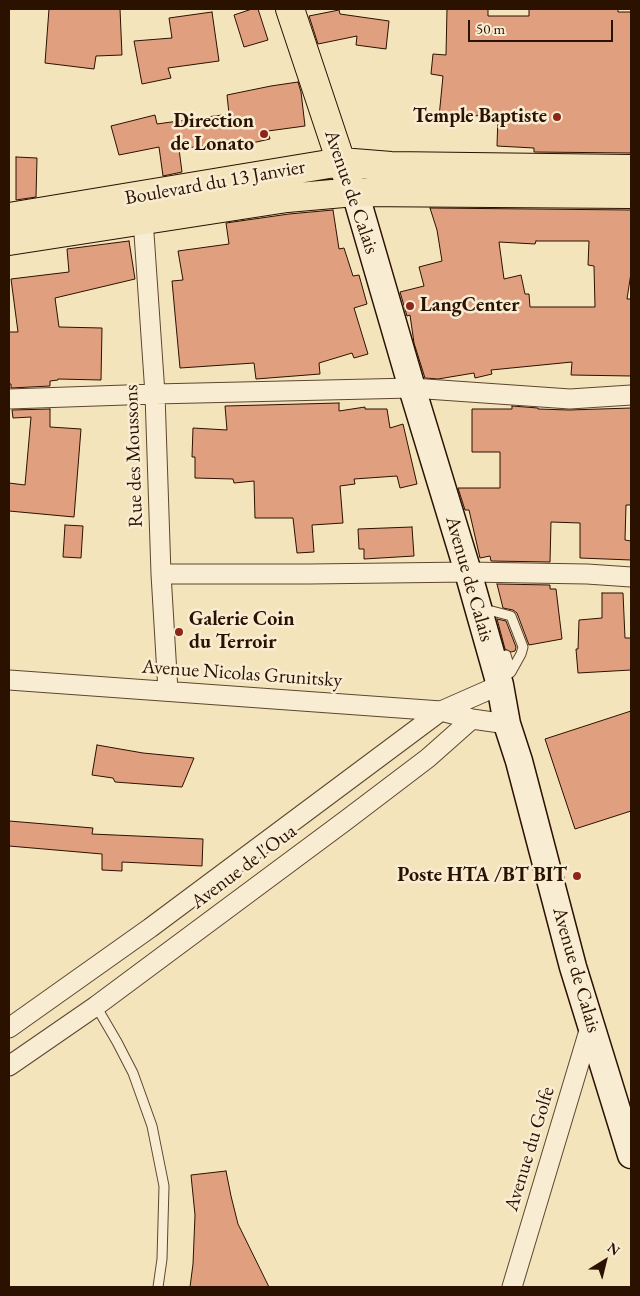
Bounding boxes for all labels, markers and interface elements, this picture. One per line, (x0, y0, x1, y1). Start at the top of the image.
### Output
scale bar (470, 10, 615, 42)
text: 50 m (476, 19, 505, 38)
place label: Temple Baptiste (413, 105, 547, 129)
place label: Direction de Lonato (170, 110, 254, 157)
marker: Temple Baptiste (551, 111, 563, 123)
street label: Avenue de Calais (319, 127, 383, 257)
marker: Direction de Lonato (258, 128, 270, 140)
street label: Boulevard du 13 Janvier (123, 155, 307, 211)
place label: LangCenter (420, 294, 519, 318)
marker: LangCenter (404, 300, 416, 312)
street label: Rue des Moussons (120, 384, 148, 528)
street label: Avenue de Calais (440, 513, 498, 645)
place label: Galerie Coin du Terroir (189, 608, 295, 655)
marker: Galerie Coin du Terroir (173, 626, 185, 638)
street label: Avenue Nicolas Grunitsky (141, 655, 343, 693)
street label: Avenue de l'Oua (187, 820, 301, 914)
place label: Poste HTA /BT BIT (397, 864, 567, 888)
marker: Poste HTA /BT BIT (571, 870, 583, 882)
street label: Avenue de Calais (547, 904, 605, 1036)
street label: Avenue du Golfe (500, 1084, 560, 1214)
north arrow (580, 1236, 630, 1286)
text: N (604, 1238, 624, 1259)

